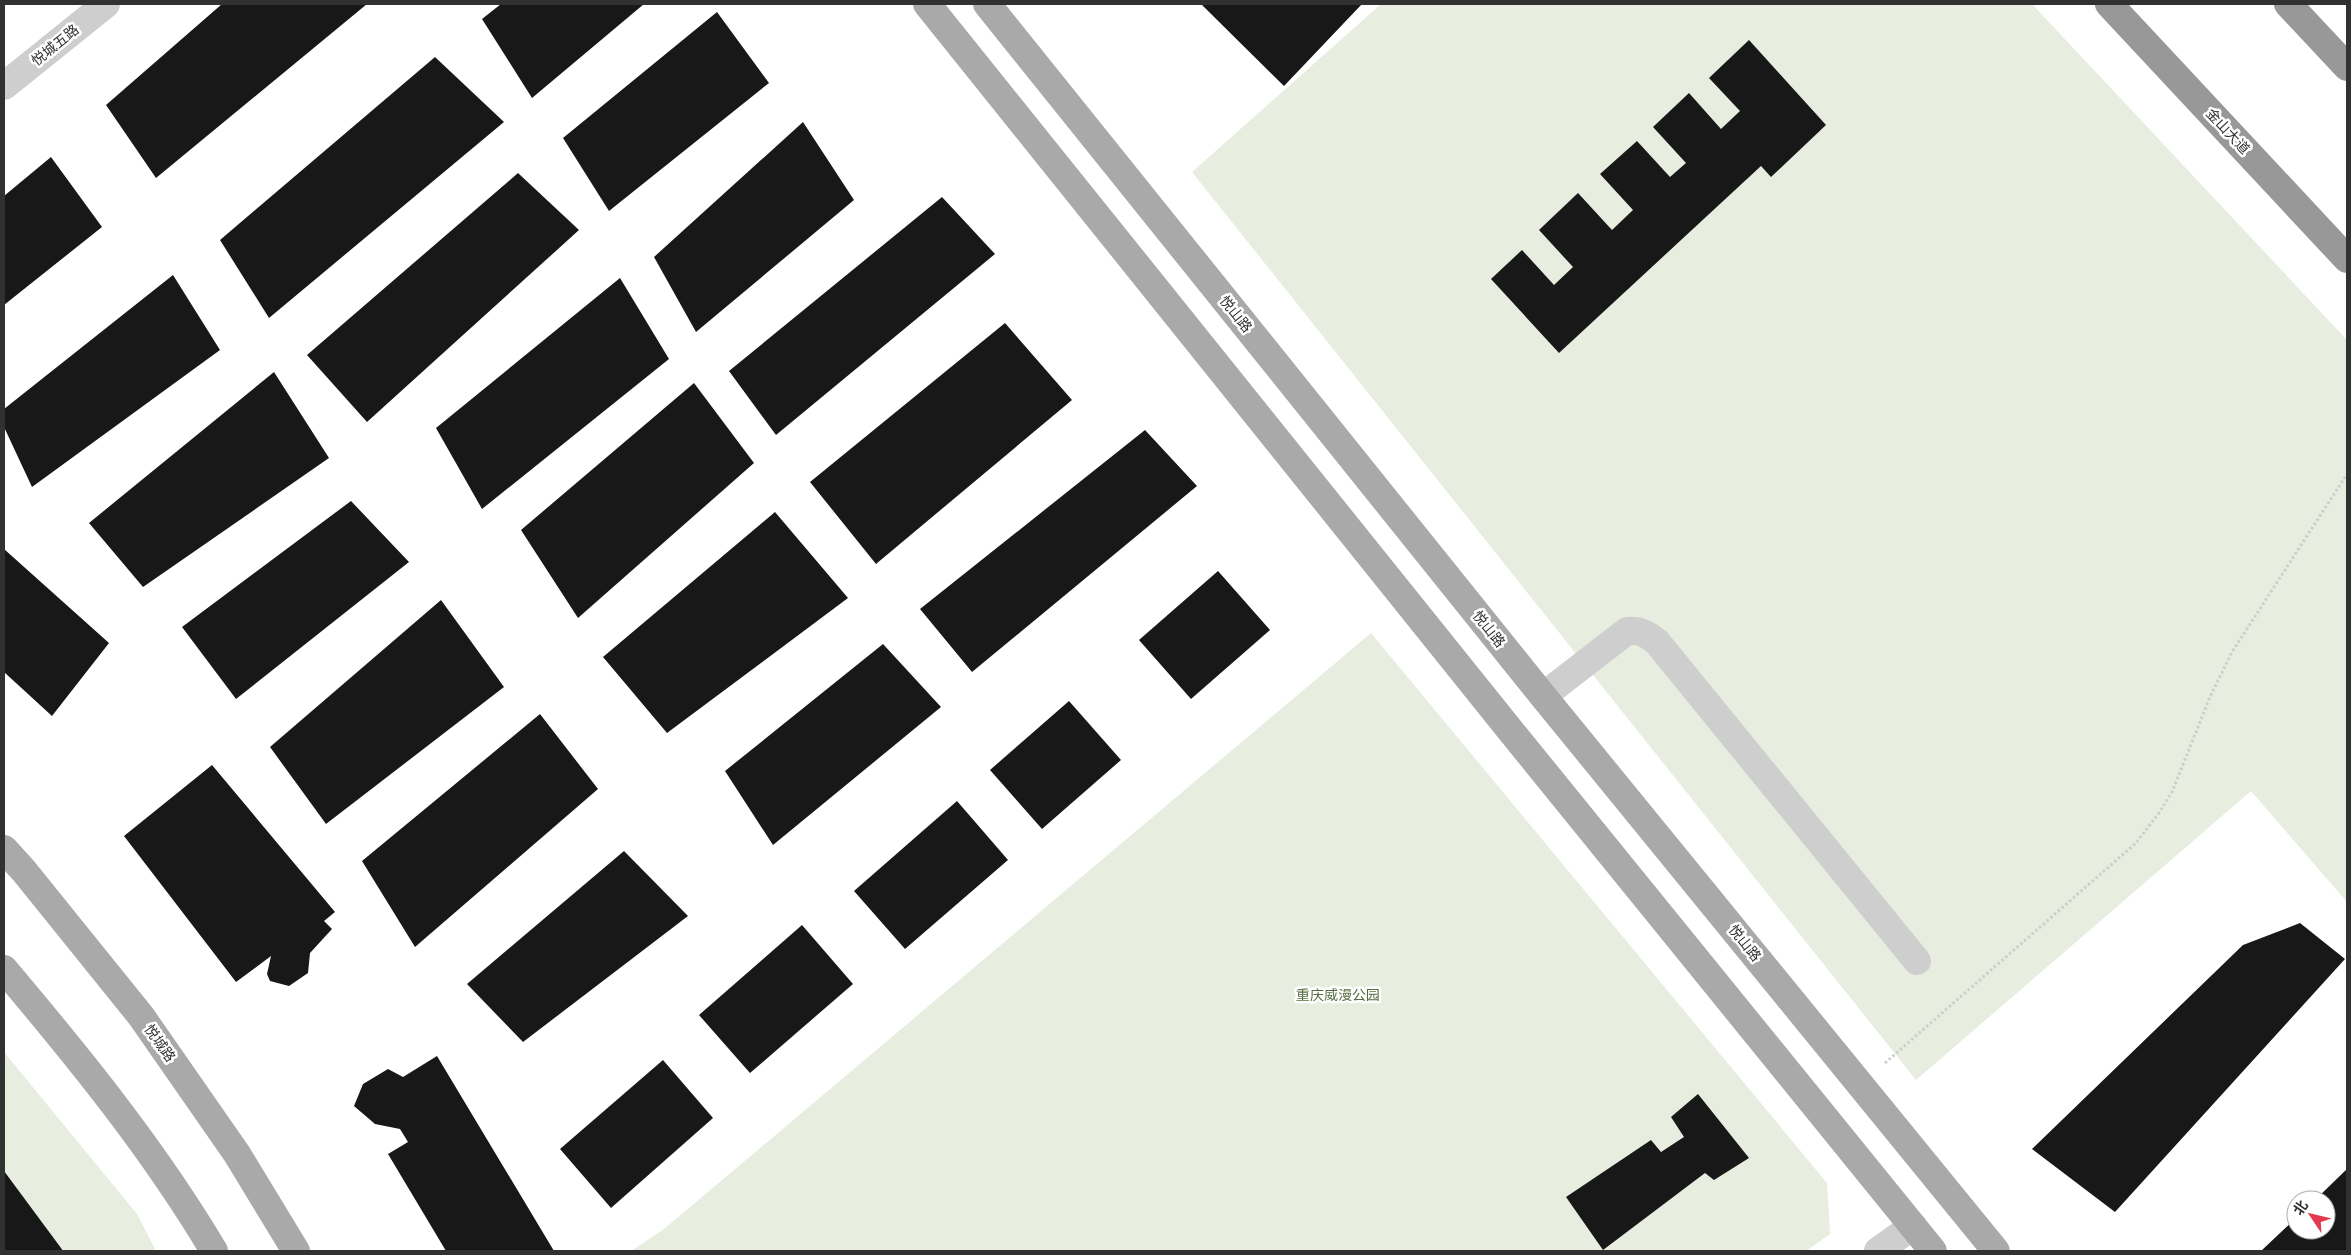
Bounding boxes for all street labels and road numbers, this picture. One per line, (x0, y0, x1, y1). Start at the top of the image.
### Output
street label: 悦城五路 (28, 20, 82, 70)
street label: 金山大道 (2202, 104, 2254, 158)
street label: 悦山路 (1216, 292, 1256, 336)
street label: 悦山路 (1469, 607, 1509, 651)
street label: 悦山路 (1725, 921, 1765, 965)
street label: 悦城路 (141, 1021, 179, 1065)

